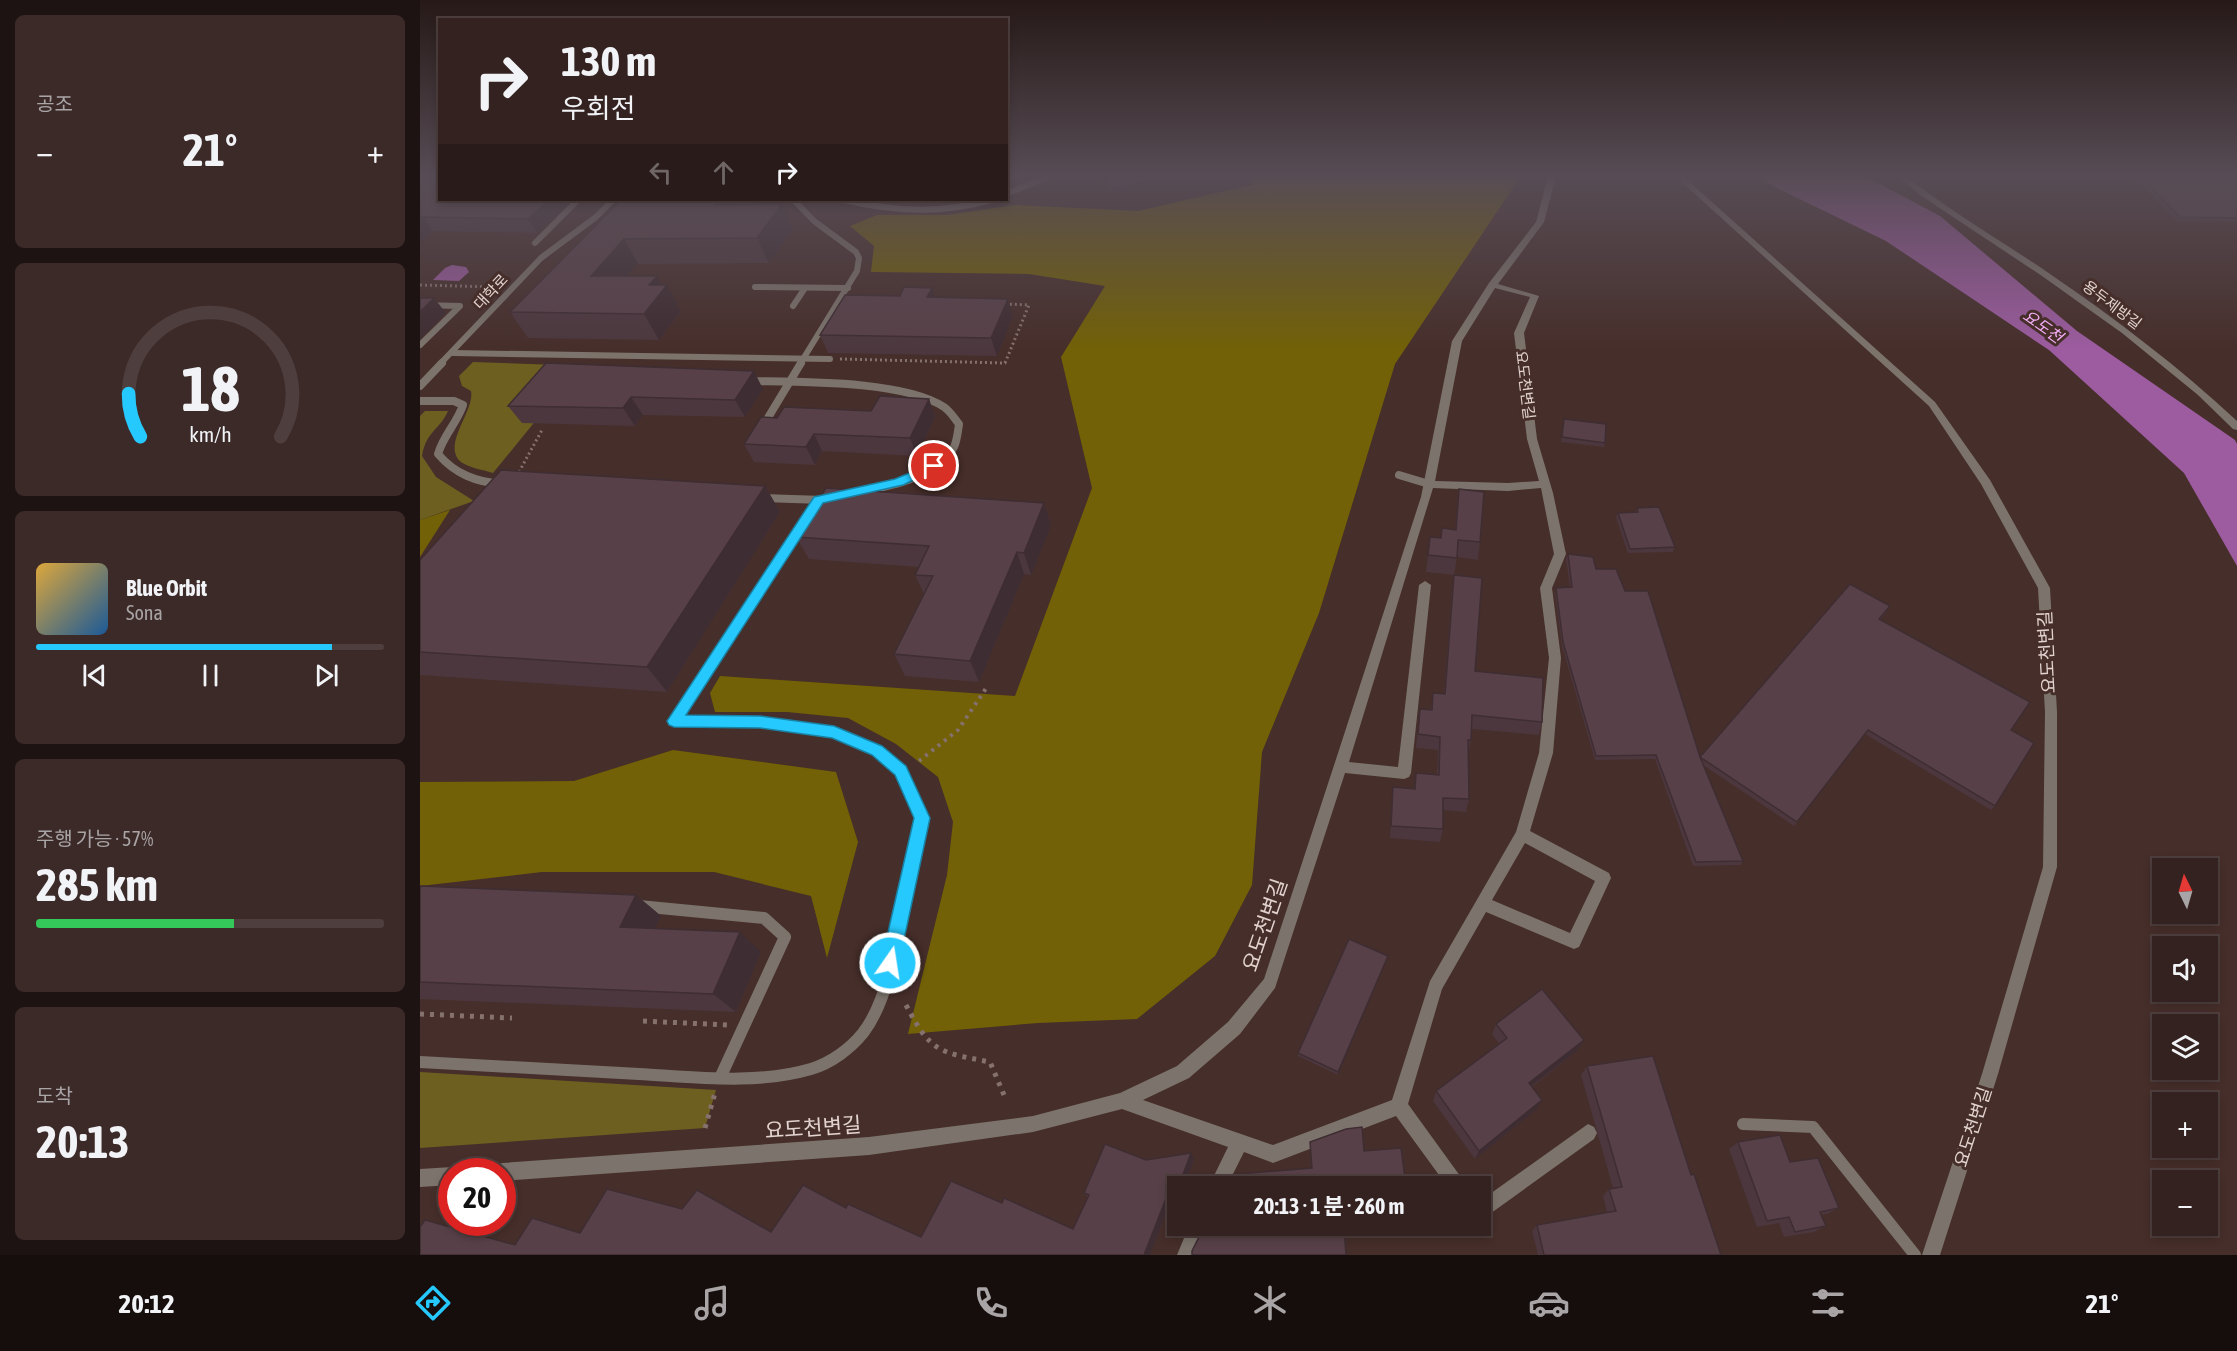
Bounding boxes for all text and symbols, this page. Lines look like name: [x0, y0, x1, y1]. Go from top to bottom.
text: 130 m: [561, 37, 656, 85]
icon: right: [462, 42, 540, 120]
text: 공조: [36, 92, 73, 115]
text: 우회전: [561, 93, 636, 124]
text: 21°: [183, 124, 237, 176]
text: −: [36, 132, 53, 170]
text: +: [367, 132, 384, 170]
icon: left: [644, 156, 677, 189]
icon: ahead: [707, 156, 740, 189]
icon: right: [770, 156, 803, 189]
street label: 대학로: [470, 271, 511, 313]
street label: 용두제방길: [2080, 277, 2145, 332]
water label: 요도천: [2020, 306, 2068, 347]
street label: 요도천변길: [1513, 350, 1538, 420]
text: 18: [181, 353, 239, 424]
text: km/h: [189, 422, 231, 447]
pin: [908, 440, 959, 491]
icon: arrive: [917, 449, 950, 482]
text: Blue Orbit: [126, 575, 207, 601]
text: Sona: [126, 601, 163, 624]
street label: 요도천변길: [2034, 610, 2059, 694]
icon: previous: [78, 659, 111, 692]
icon: pause: [194, 659, 227, 692]
icon: next: [310, 659, 343, 692]
text: 주행 가능 · 57%: [36, 827, 153, 850]
north arrow: [2152, 858, 2218, 924]
map controls: [2152, 858, 2218, 1236]
text: 285 km: [36, 859, 158, 911]
street label: 요도천변길: [1237, 875, 1291, 974]
position arrow: [858, 931, 922, 995]
button: sound: [2152, 936, 2218, 1002]
button: layers: [2152, 1014, 2218, 1080]
text: 도착: [36, 1084, 73, 1107]
street label: 요도천변길: [1950, 1084, 1995, 1169]
button: +: [2152, 1092, 2218, 1158]
street label: 요도천변길: [764, 1112, 862, 1142]
text: 20:13: [36, 1116, 130, 1168]
speed limit sign: 20: [438, 1158, 516, 1236]
button: −: [2152, 1170, 2218, 1236]
text: 20:13 · 1 분 · 260 m: [1254, 1193, 1404, 1219]
icon: directions: [412, 1282, 454, 1324]
icon: music: [691, 1282, 733, 1324]
icon: phone: [970, 1282, 1012, 1324]
icon: climate: [1249, 1282, 1291, 1324]
icon: car: [1528, 1282, 1570, 1324]
icon: filters: [1807, 1282, 1849, 1324]
text: 20:12: [119, 1288, 175, 1319]
text: 21°: [2086, 1288, 2118, 1319]

